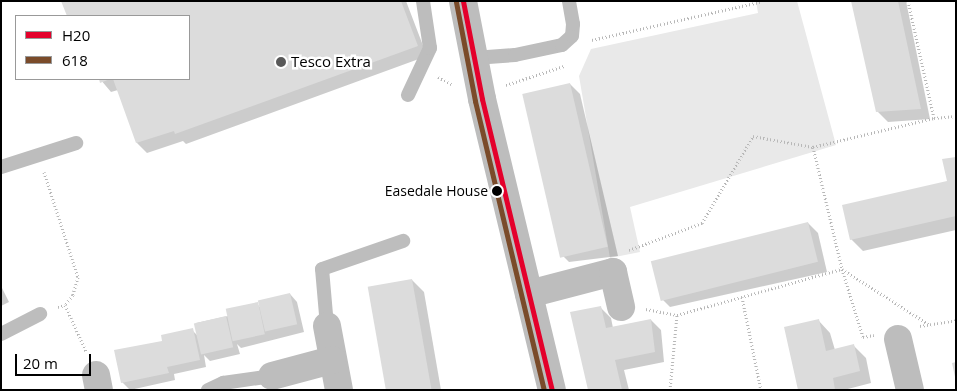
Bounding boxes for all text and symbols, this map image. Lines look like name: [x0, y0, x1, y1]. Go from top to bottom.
legend: [15, 15, 190, 80]
text: H20: [62, 25, 90, 45]
text: 618: [62, 50, 88, 70]
place label: Tesco Extra: [291, 53, 371, 71]
marker: Tesco Extra: [275, 56, 287, 68]
place label: Easedale House: [385, 183, 488, 199]
marker: Easedale House: [492, 186, 502, 196]
scale bar: [18, 344, 94, 376]
text: 20 m: [23, 353, 58, 373]

